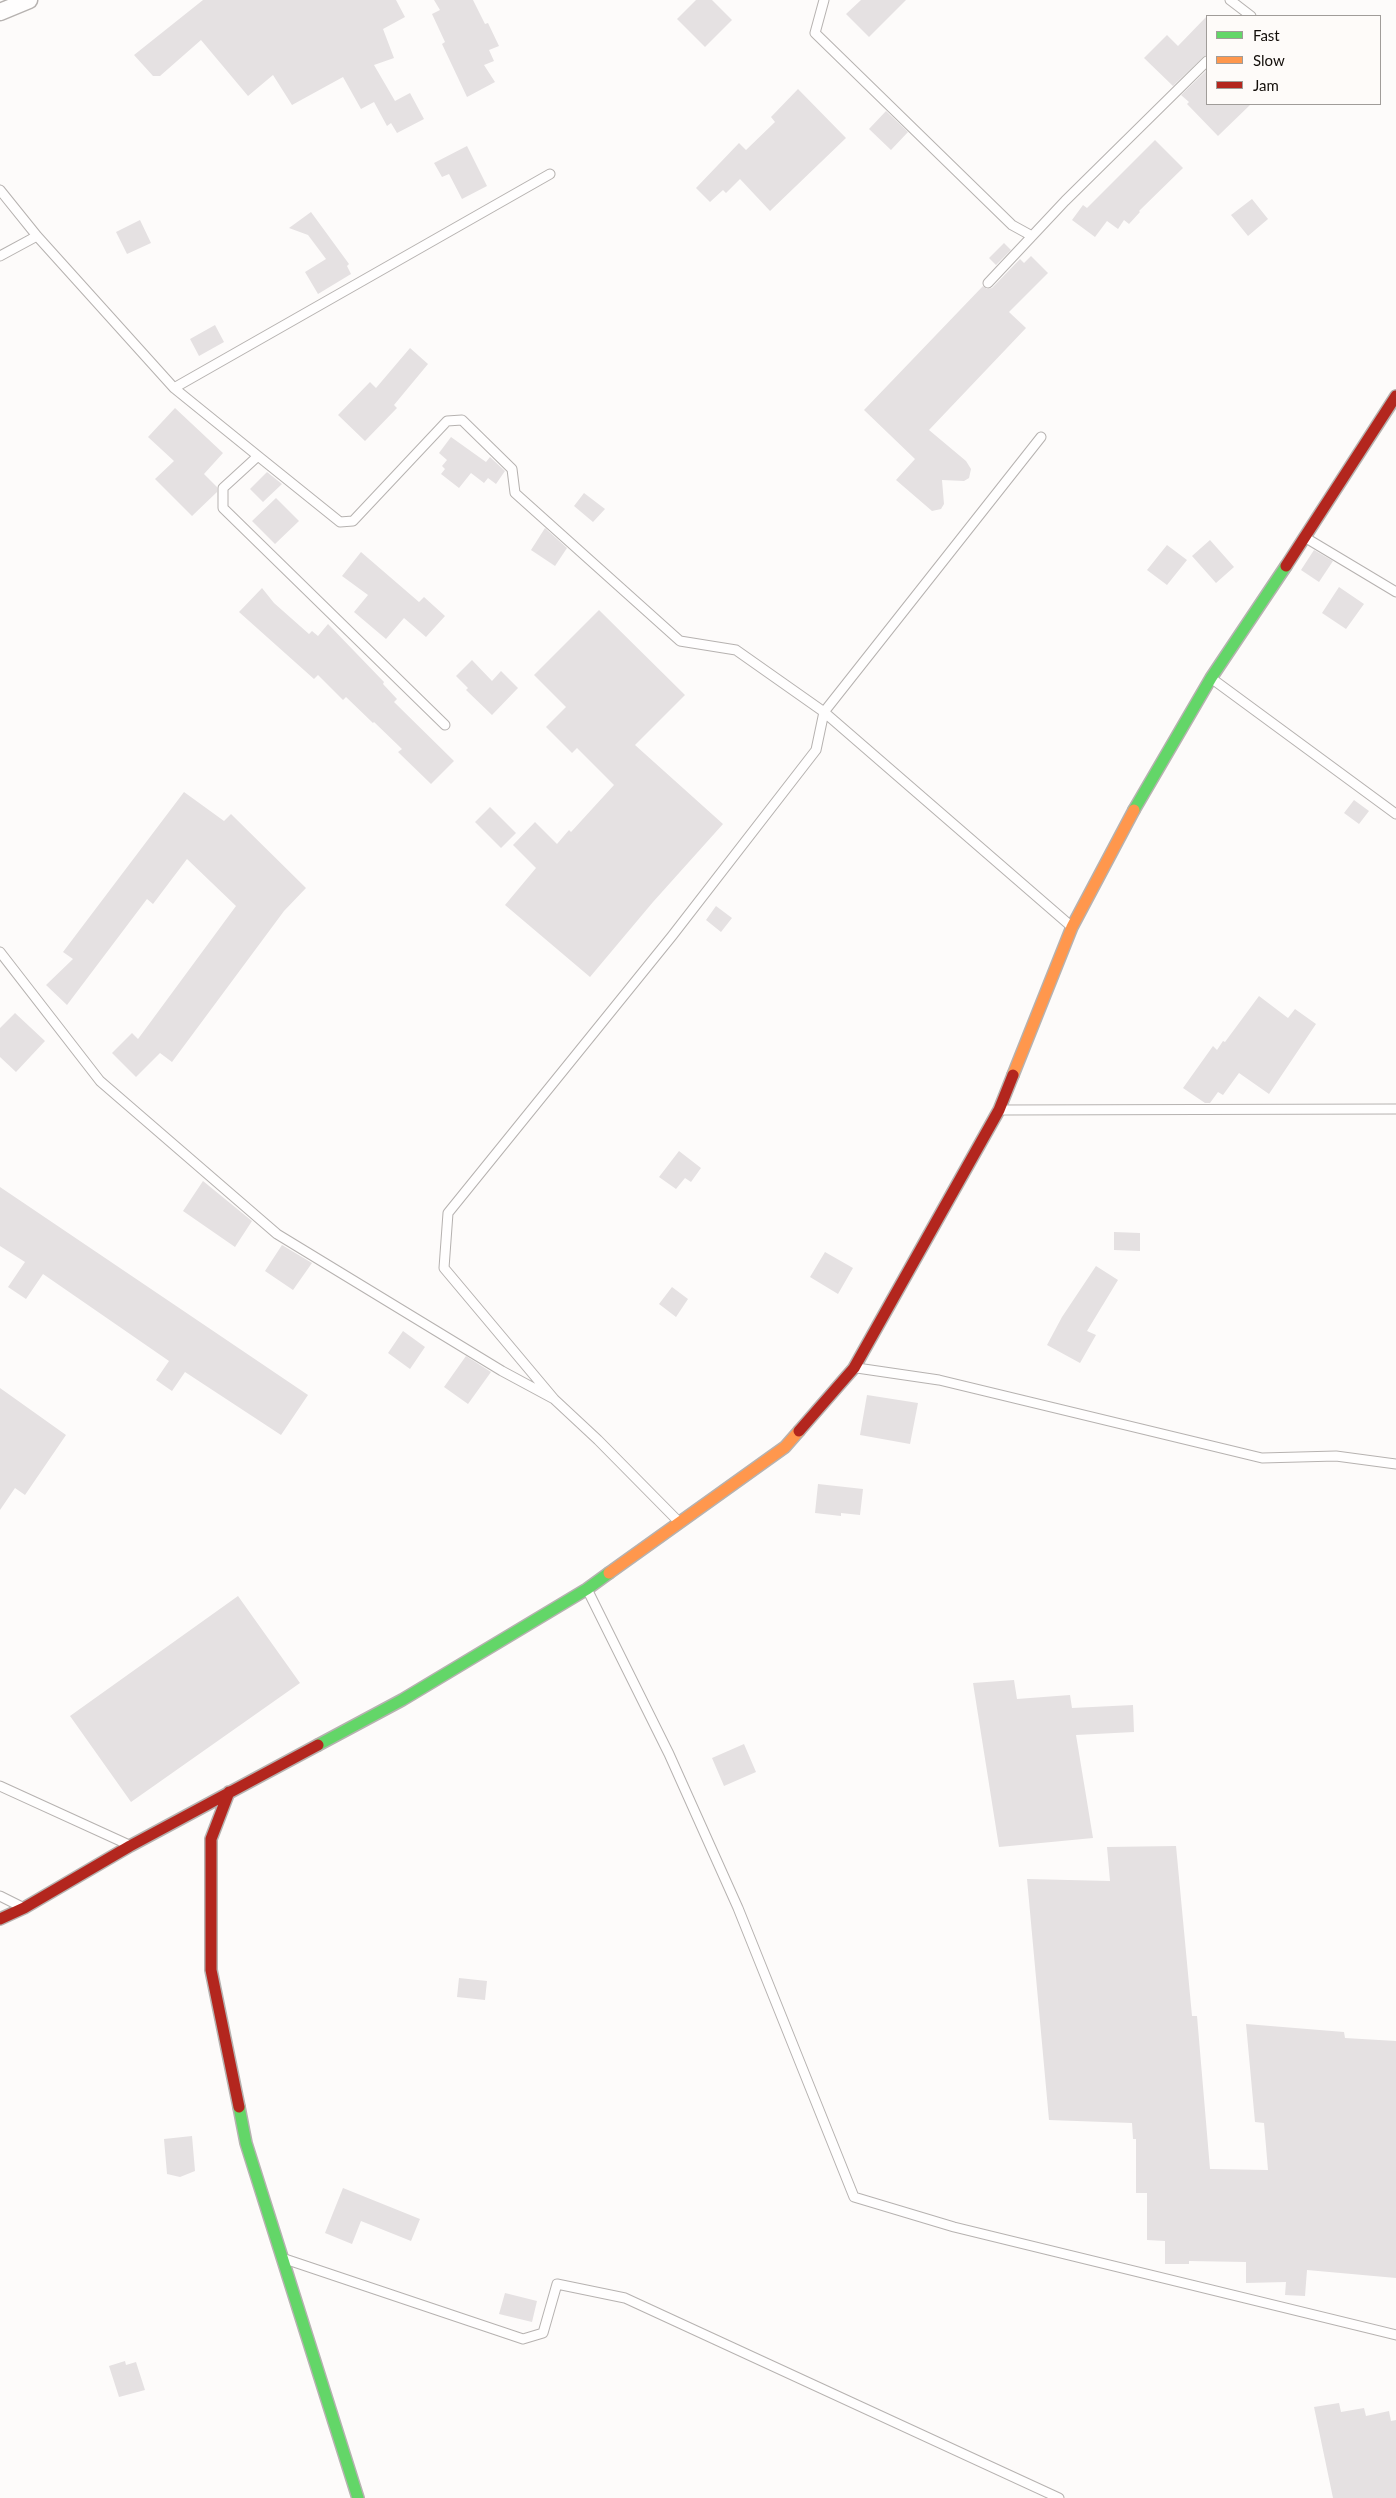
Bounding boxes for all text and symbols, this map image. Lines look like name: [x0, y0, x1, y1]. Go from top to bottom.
legend: [1206, 15, 1381, 105]
text: Fast: [1253, 26, 1280, 44]
text: Slow: [1253, 51, 1285, 69]
text: Jam: [1253, 76, 1279, 94]

